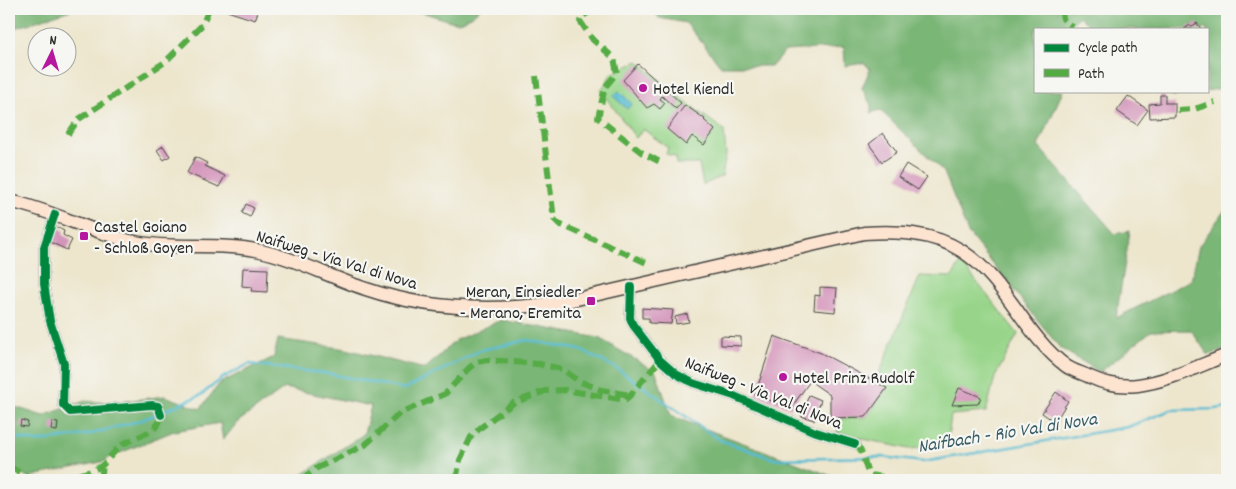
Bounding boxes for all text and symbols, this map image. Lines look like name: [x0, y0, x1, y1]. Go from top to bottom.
north arrow: [28, 28, 78, 78]
legend: [1034, 28, 1208, 92]
text: N: [49, 31, 57, 51]
text: Cycle path: [1078, 38, 1138, 60]
text: Path: [1078, 64, 1104, 86]
place label: Hotel Kiendl: [653, 78, 734, 103]
marker: Hotel Kiendl: [637, 82, 649, 94]
place label: Castel Goiano - Schloß Goyen: [94, 216, 193, 262]
street label: Naifweg - Via Val di Nova: [253, 225, 421, 298]
marker: Castel Goiano - Schloß Goyen: [78, 230, 90, 242]
place label: Meran, Einsiedler - Merano, Eremita: [460, 281, 582, 327]
marker: Meran, Einsiedler - Merano, Eremita: [585, 295, 597, 307]
street label: Naifweg - Via Val di Nova: [681, 351, 846, 437]
place label: Hotel Prinz Rudolf: [793, 367, 915, 392]
marker: Hotel Prinz Rudolf: [777, 371, 789, 383]
water label: Naifbach - Rio Val di Nova: [916, 407, 1100, 462]

